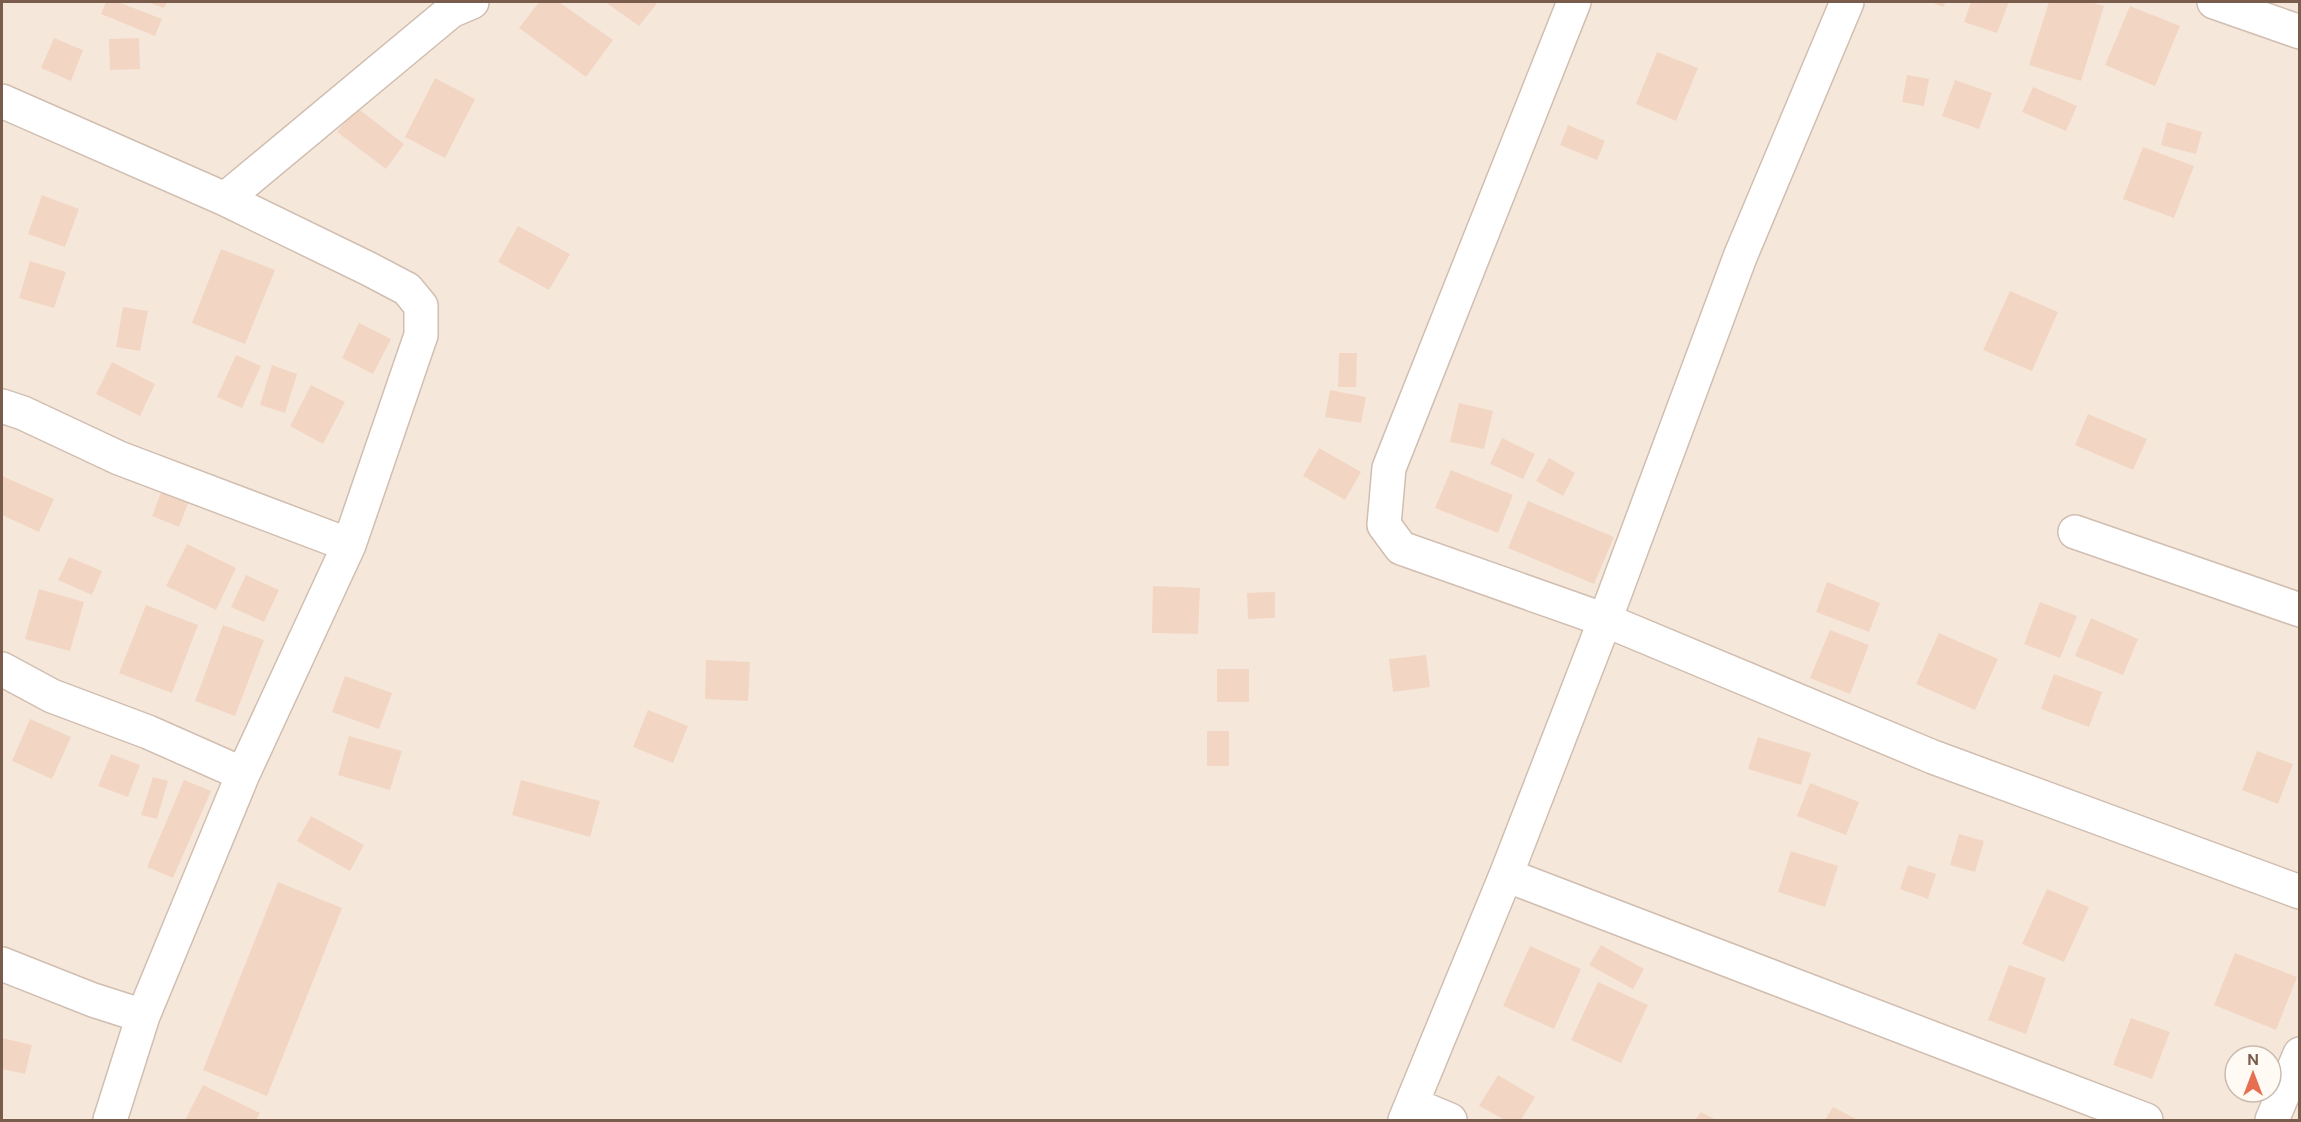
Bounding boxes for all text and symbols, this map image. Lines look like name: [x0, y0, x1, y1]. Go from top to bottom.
north arrow: [2223, 1044, 2283, 1104]
text: N: [2247, 1049, 2259, 1070]

